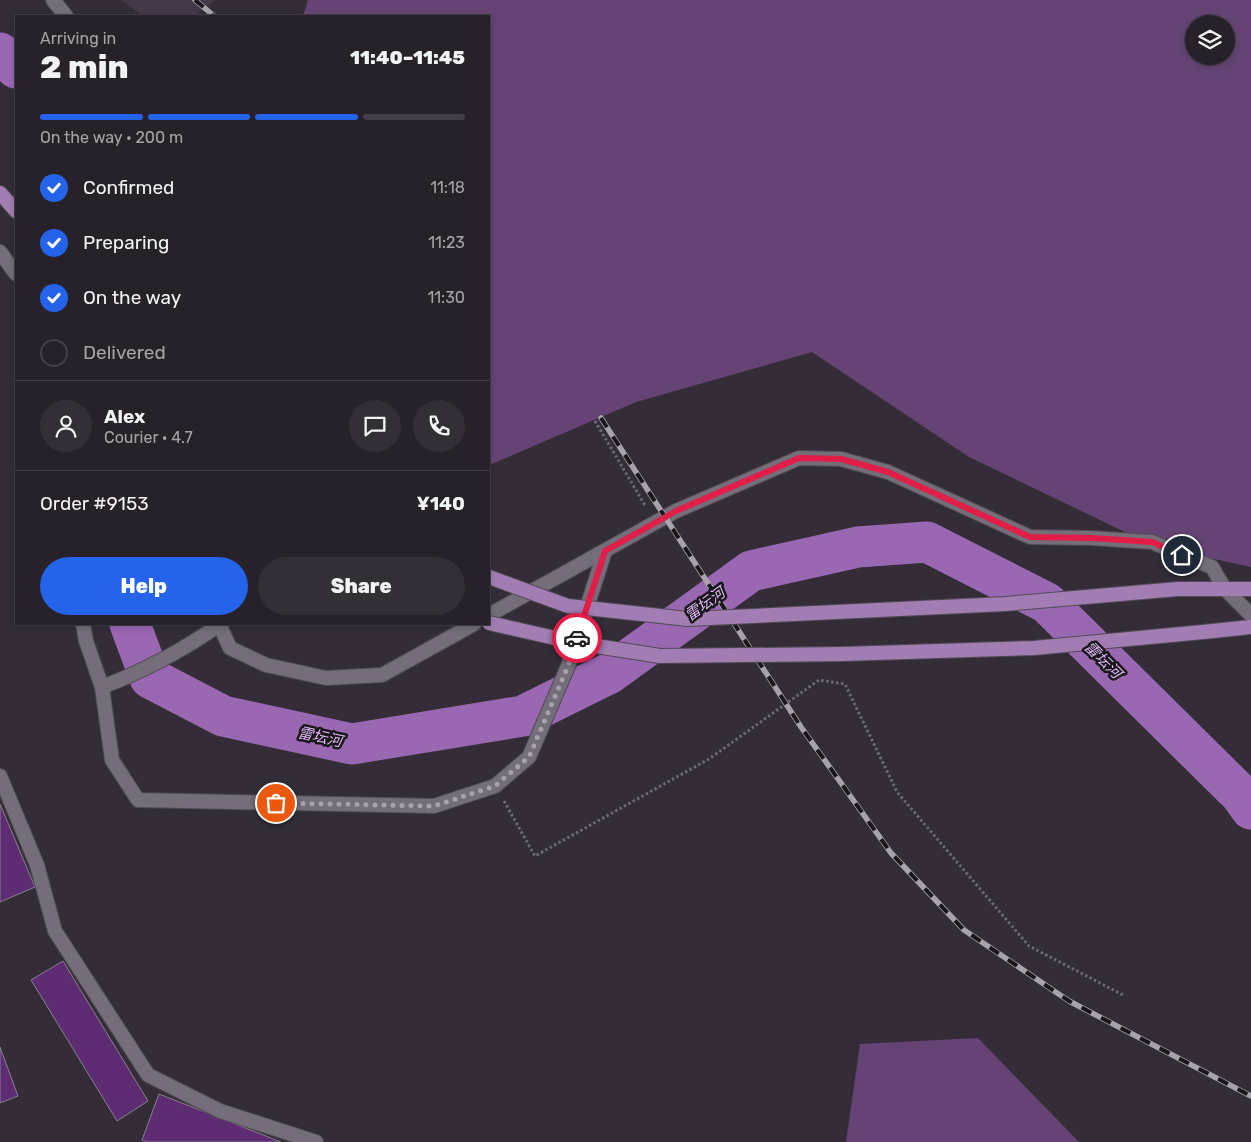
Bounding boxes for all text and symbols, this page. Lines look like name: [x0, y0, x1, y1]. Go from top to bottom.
map controls: [1185, 15, 1235, 65]
button: layers: [1185, 15, 1235, 65]
text: Arriving in: [40, 29, 116, 48]
text: 11:40–11:45: [350, 46, 465, 69]
text: 2 min: [40, 48, 129, 86]
text: On the way · 200 m: [40, 128, 183, 147]
icon: check: [40, 174, 68, 202]
text: Confirmed: [83, 176, 174, 199]
text: 11:18: [430, 178, 465, 197]
icon: check: [40, 229, 68, 257]
text: Preparing: [83, 231, 169, 254]
text: 11:23: [428, 233, 465, 252]
icon: check: [40, 284, 68, 312]
text: On the way: [83, 286, 181, 309]
text: 11:30: [427, 288, 465, 307]
text: Delivered: [83, 341, 166, 364]
button: person: [40, 400, 92, 452]
button: chat: [349, 400, 401, 452]
button: phone: [413, 400, 465, 452]
text: Alex: [104, 405, 145, 428]
text: Courier · 4.7: [104, 428, 193, 447]
text: Order #9153: [40, 492, 149, 515]
text: ¥140: [417, 492, 465, 515]
pin: [1161, 534, 1203, 576]
icon: home: [1168, 541, 1196, 569]
button: Help: [40, 557, 248, 615]
button: Share: [258, 557, 465, 615]
water label: 雷坛河: [682, 582, 731, 625]
courier: [552, 613, 602, 663]
icon: car: [563, 624, 591, 652]
water label: 雷坛河: [1081, 638, 1127, 684]
water label: 雷坛河: [296, 724, 347, 751]
pin: [255, 782, 297, 824]
icon: bag: [262, 789, 290, 817]

